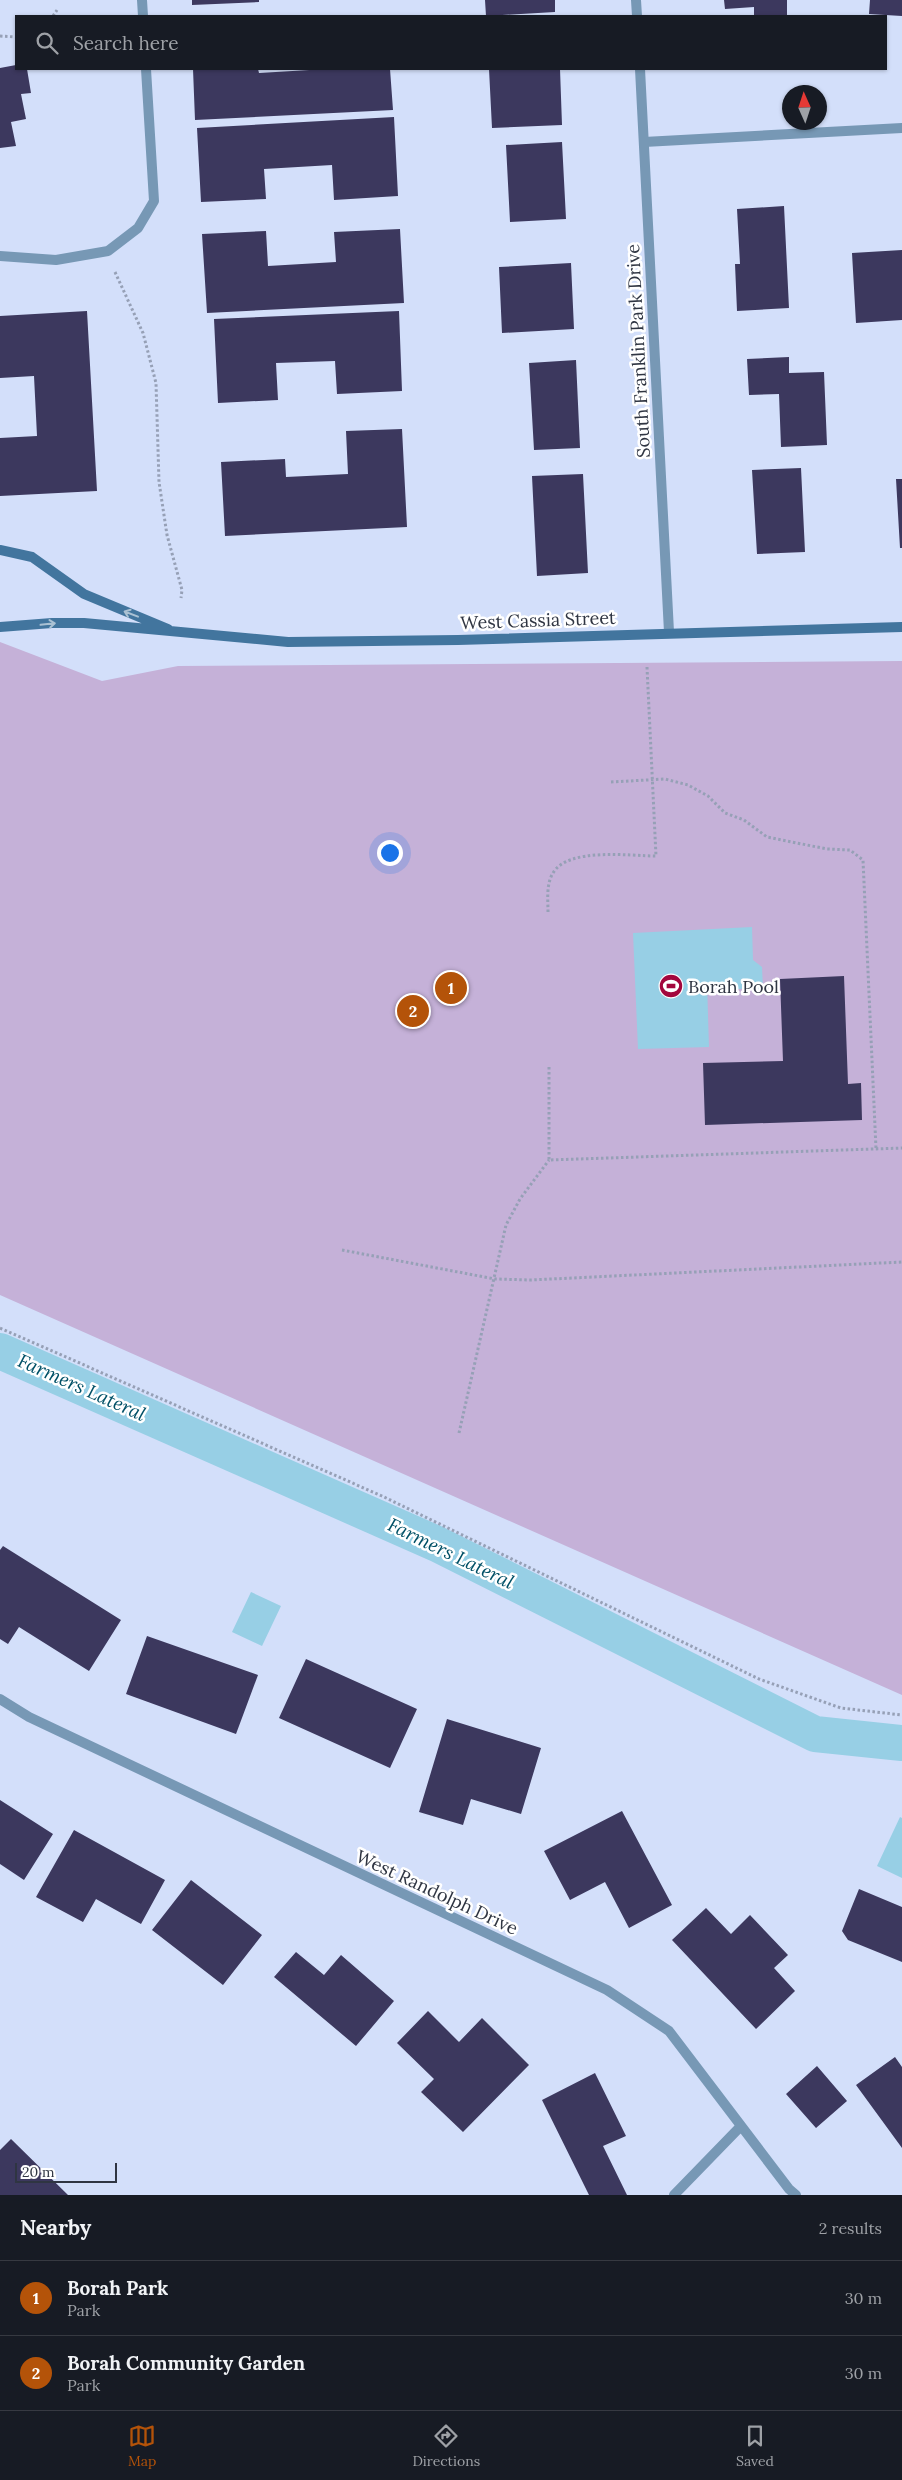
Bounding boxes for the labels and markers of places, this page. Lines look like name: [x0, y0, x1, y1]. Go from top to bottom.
pin: 1: [435, 969, 467, 1007]
sports icon: Borah Pool: [658, 973, 684, 999]
place label: Borah Pool: [688, 975, 779, 998]
pin: 2: [397, 992, 429, 1030]

